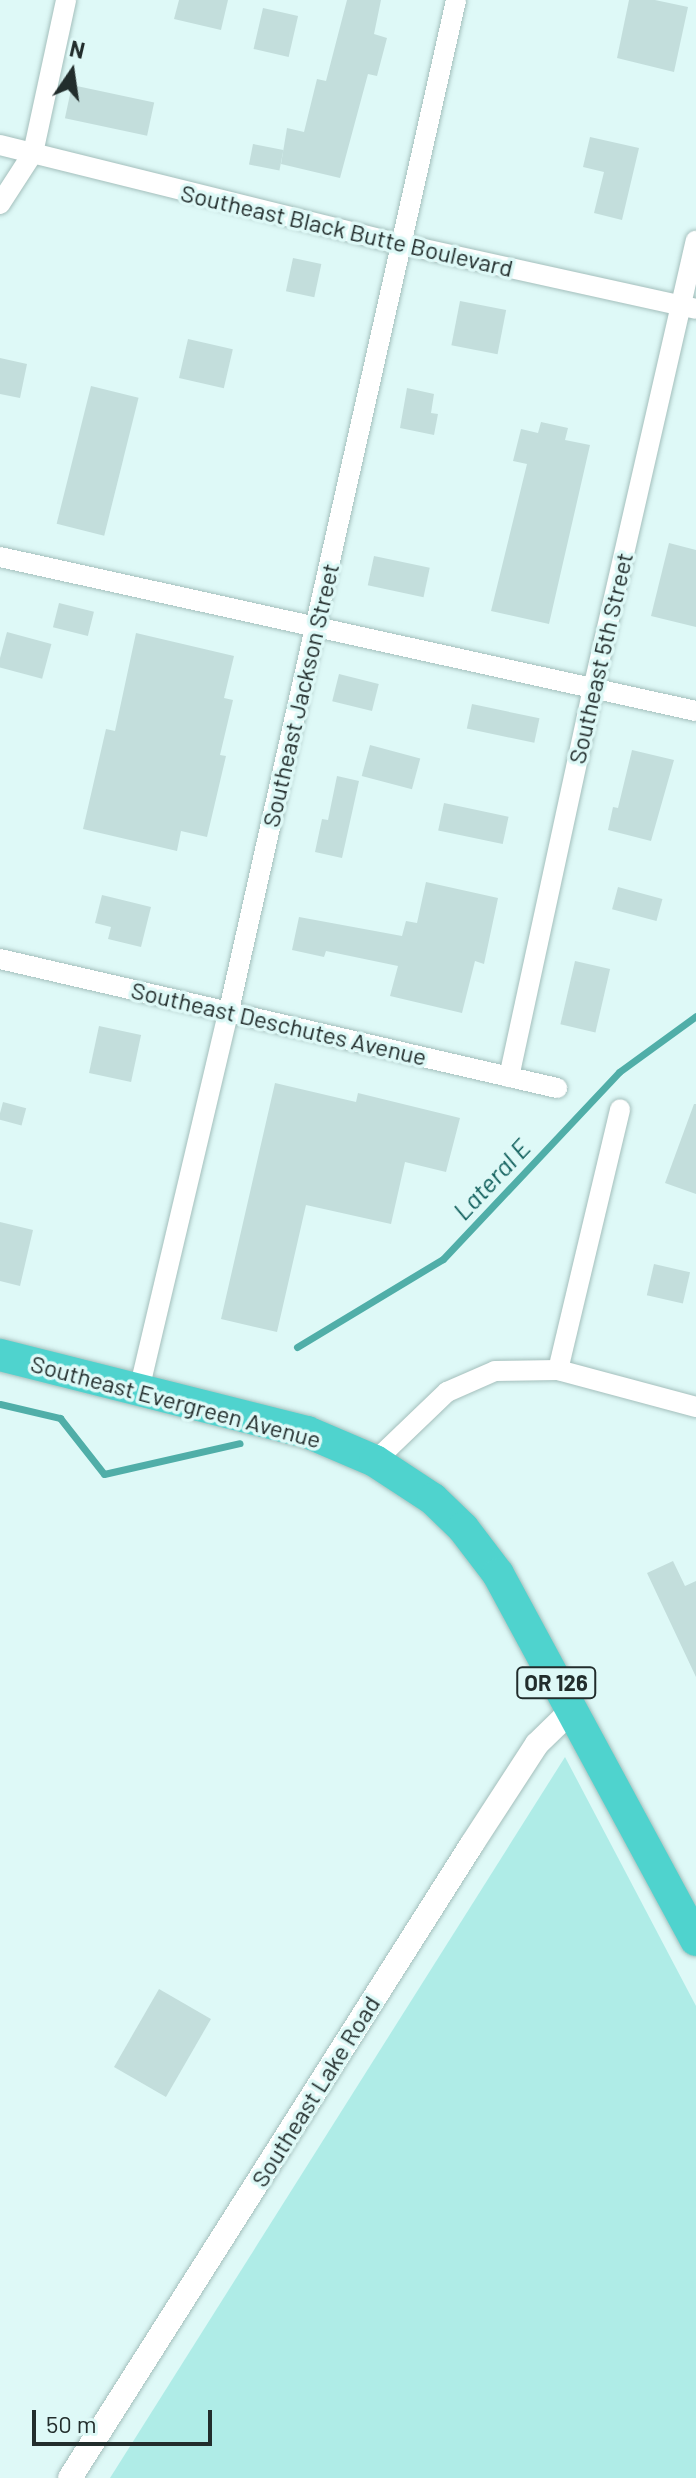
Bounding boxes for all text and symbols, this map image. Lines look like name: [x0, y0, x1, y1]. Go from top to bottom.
north arrow: [32, 32, 112, 112]
text: N: [67, 34, 87, 63]
street label: Southeast Black Butte Boulevard: [178, 178, 516, 282]
street label: Southeast 5th Street: [562, 550, 638, 766]
street label: Southeast Jackson Street: [256, 560, 344, 830]
street label: Southeast Deschutes Avenue: [129, 975, 429, 1071]
water label: Lateral E: [446, 1132, 536, 1226]
street label: Southeast Evergreen Avenue: [28, 1348, 324, 1454]
road number: OR 126: [516, 1665, 596, 1701]
street label: Southeast Lake Road: [245, 1990, 385, 2192]
scale bar: [36, 2394, 216, 2444]
text: 50 m: [46, 2409, 97, 2438]

